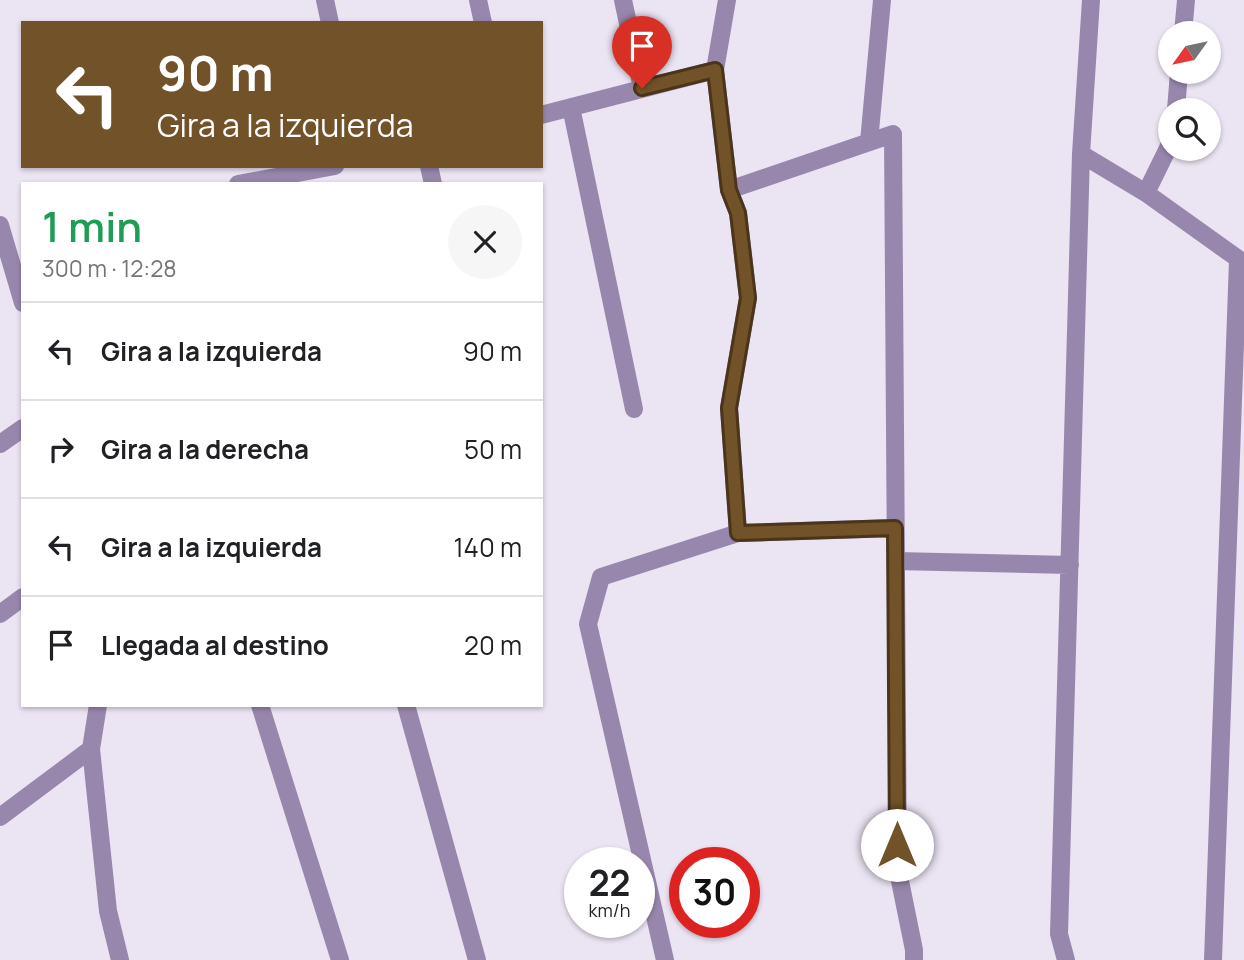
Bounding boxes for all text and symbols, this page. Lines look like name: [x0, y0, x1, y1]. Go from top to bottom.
pin: [612, 16, 672, 88]
north arrow: [1158, 21, 1222, 84]
map controls: [1158, 21, 1221, 161]
icon: arrive: [623, 27, 661, 65]
text: 90 m: [157, 39, 274, 106]
icon: left: [42, 49, 133, 140]
button: search: [1158, 98, 1221, 161]
text: Gira a la izquierda: [157, 103, 413, 147]
text: 1 min: [42, 197, 142, 255]
button: close: [448, 205, 522, 279]
text: 300 m · 12:28: [42, 252, 177, 284]
icon: left: [42, 332, 80, 370]
text: Gira a la izquierda: [101, 333, 322, 369]
text: 90 m: [463, 333, 522, 369]
icon: right: [42, 430, 80, 468]
text: Gira a la derecha: [101, 431, 309, 467]
text: 50 m: [464, 431, 522, 467]
icon: left: [42, 528, 80, 566]
text: Gira a la izquierda: [101, 529, 322, 565]
text: 140 m: [453, 529, 522, 565]
icon: arrive: [42, 626, 80, 664]
text: Llegada al destino: [101, 627, 329, 663]
text: 20 m: [464, 627, 522, 663]
position arrow: [860, 808, 934, 882]
speed limit sign: 30: [669, 847, 760, 938]
text: 22: [589, 859, 630, 907]
text: km/h: [589, 898, 630, 922]

